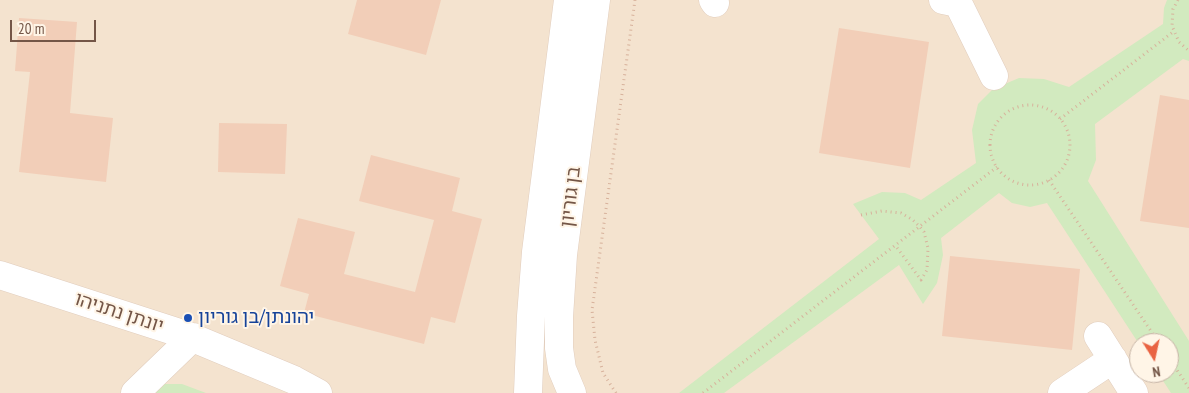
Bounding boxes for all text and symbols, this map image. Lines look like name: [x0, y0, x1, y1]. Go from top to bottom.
scale bar: [12, 10, 99, 42]
text: 20 m: [18, 19, 44, 38]
street label: בן גוריון: [556, 165, 586, 229]
street label: יונתן נתניהו: [72, 288, 166, 338]
place label: יהונתן/בן גוריון: [198, 307, 314, 329]
marker: יהונתן/בן גוריון: [182, 312, 194, 324]
north arrow: [1129, 333, 1179, 383]
text: N: [1151, 362, 1162, 381]

